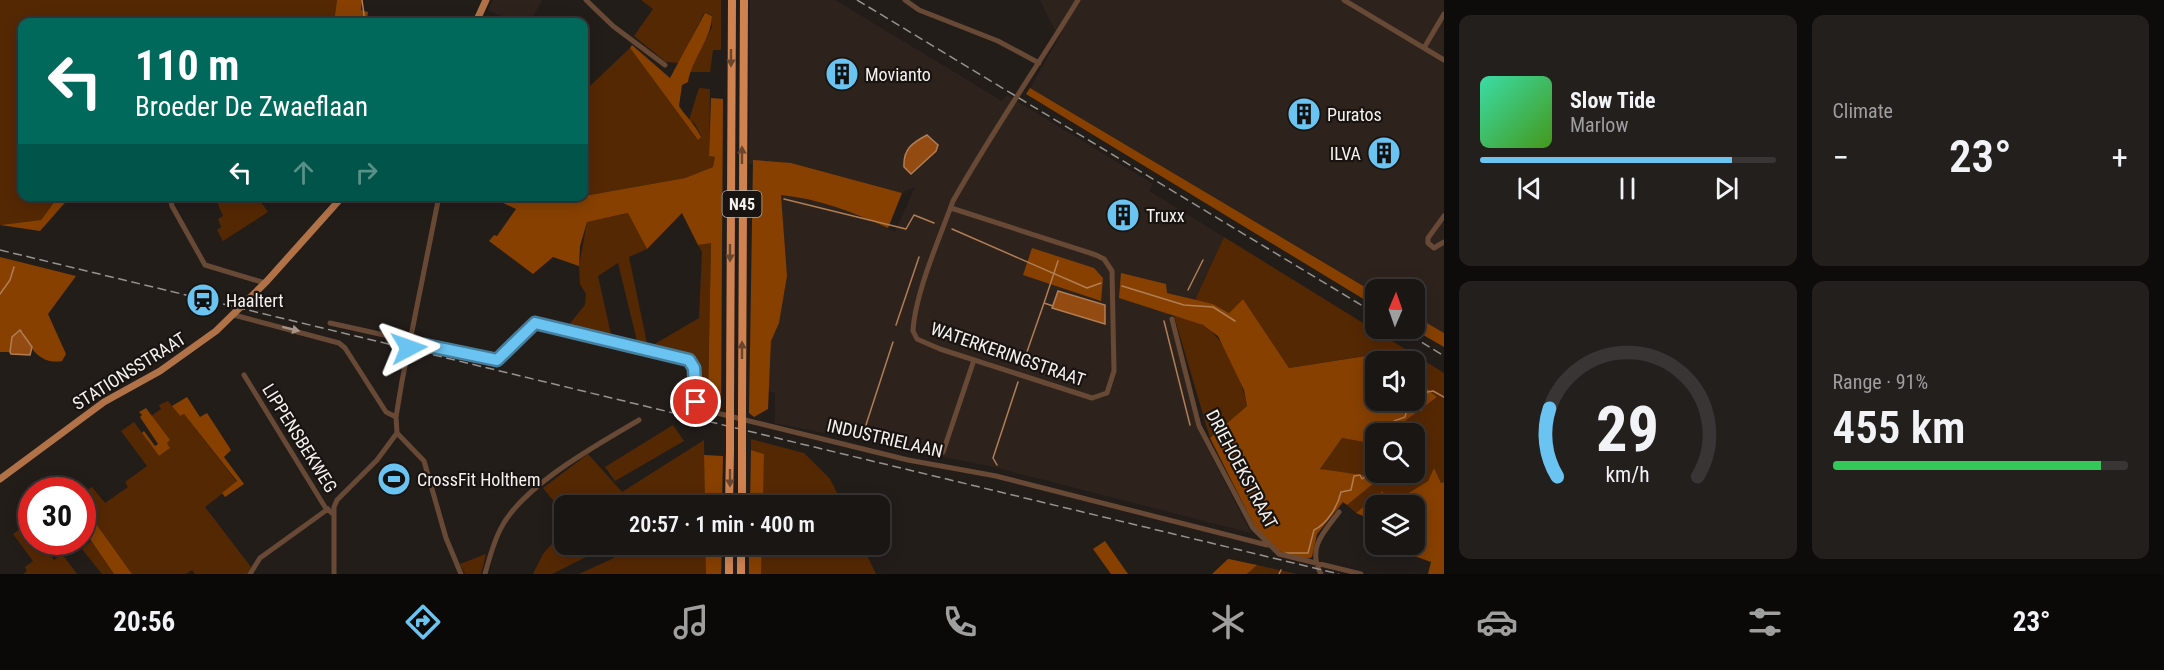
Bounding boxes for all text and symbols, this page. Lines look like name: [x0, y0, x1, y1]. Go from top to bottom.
text: 110 m: [135, 41, 240, 90]
icon: left: [36, 42, 114, 120]
one-way arrow: [726, 49, 736, 68]
building icon: Movianto: [824, 56, 860, 92]
place label: Movianto: [865, 64, 931, 85]
text: Slow Tide: [1570, 88, 1656, 113]
text: Broeder De Zwaeflaan: [135, 91, 368, 123]
building icon: Puratos: [1286, 96, 1322, 132]
text: Climate: [1833, 99, 1893, 123]
place label: Puratos: [1327, 104, 1382, 125]
text: Marlow: [1570, 113, 1628, 137]
text: 23°: [1949, 130, 2012, 183]
building icon: ILVA: [1366, 135, 1402, 171]
text: −: [1833, 138, 1849, 177]
text: +: [2112, 138, 2128, 177]
place label: ILVA: [1330, 143, 1362, 164]
one-way arrow: [737, 145, 747, 164]
icon: left: [224, 156, 257, 189]
icon: ahead: [287, 156, 320, 189]
icon: right: [350, 156, 383, 189]
icon: previous: [1513, 172, 1546, 205]
icon: pause: [1611, 172, 1644, 205]
icon: next: [1710, 172, 1743, 205]
road number: N45: [722, 191, 762, 217]
building icon: Truxx: [1105, 197, 1141, 233]
place label: Truxx: [1146, 205, 1185, 226]
one-way arrow: [725, 244, 735, 263]
north arrow: [1365, 279, 1425, 339]
map controls: [1365, 279, 1425, 555]
station icon: Haaltert: [185, 282, 221, 318]
place label: Haaltert: [226, 290, 284, 311]
position arrow: [377, 316, 441, 380]
street label: WATERKERINGSTRAAT: [928, 318, 1088, 390]
one-way arrow: [282, 324, 300, 334]
street label: STATIONSSTRAAT: [68, 328, 190, 414]
one-way arrow: [737, 340, 747, 359]
button: sound: [1365, 351, 1425, 411]
text: Range · 91%: [1833, 370, 1928, 394]
pin: [670, 376, 721, 427]
street label: LIPPENSBEKWEG: [258, 380, 342, 496]
icon: arrive: [679, 385, 712, 418]
text: 29: [1596, 393, 1659, 466]
text: 455 km: [1833, 401, 1966, 454]
street label: DRIEHOEKSTRAAT: [1202, 406, 1282, 532]
street label: INDUSTRIELAAN: [825, 414, 945, 462]
button: search: [1365, 423, 1425, 483]
sports icon: CrossFit Holthem: [376, 461, 412, 497]
text: km/h: [1606, 462, 1650, 487]
place label: CrossFit Holthem: [417, 469, 541, 490]
one-way arrow: [725, 469, 735, 488]
speed limit sign: 30: [18, 477, 96, 555]
button: layers: [1365, 495, 1425, 555]
text: 20:57 · 1 min · 400 m: [629, 512, 815, 537]
icon: directions: [402, 601, 444, 643]
icon: music: [670, 601, 712, 643]
icon: phone: [939, 601, 981, 643]
icon: climate: [1207, 601, 1249, 643]
icon: car: [1476, 601, 1518, 643]
icon: filters: [1744, 601, 1786, 643]
text: 20:56: [113, 606, 175, 638]
text: 23°: [2013, 606, 2051, 638]

